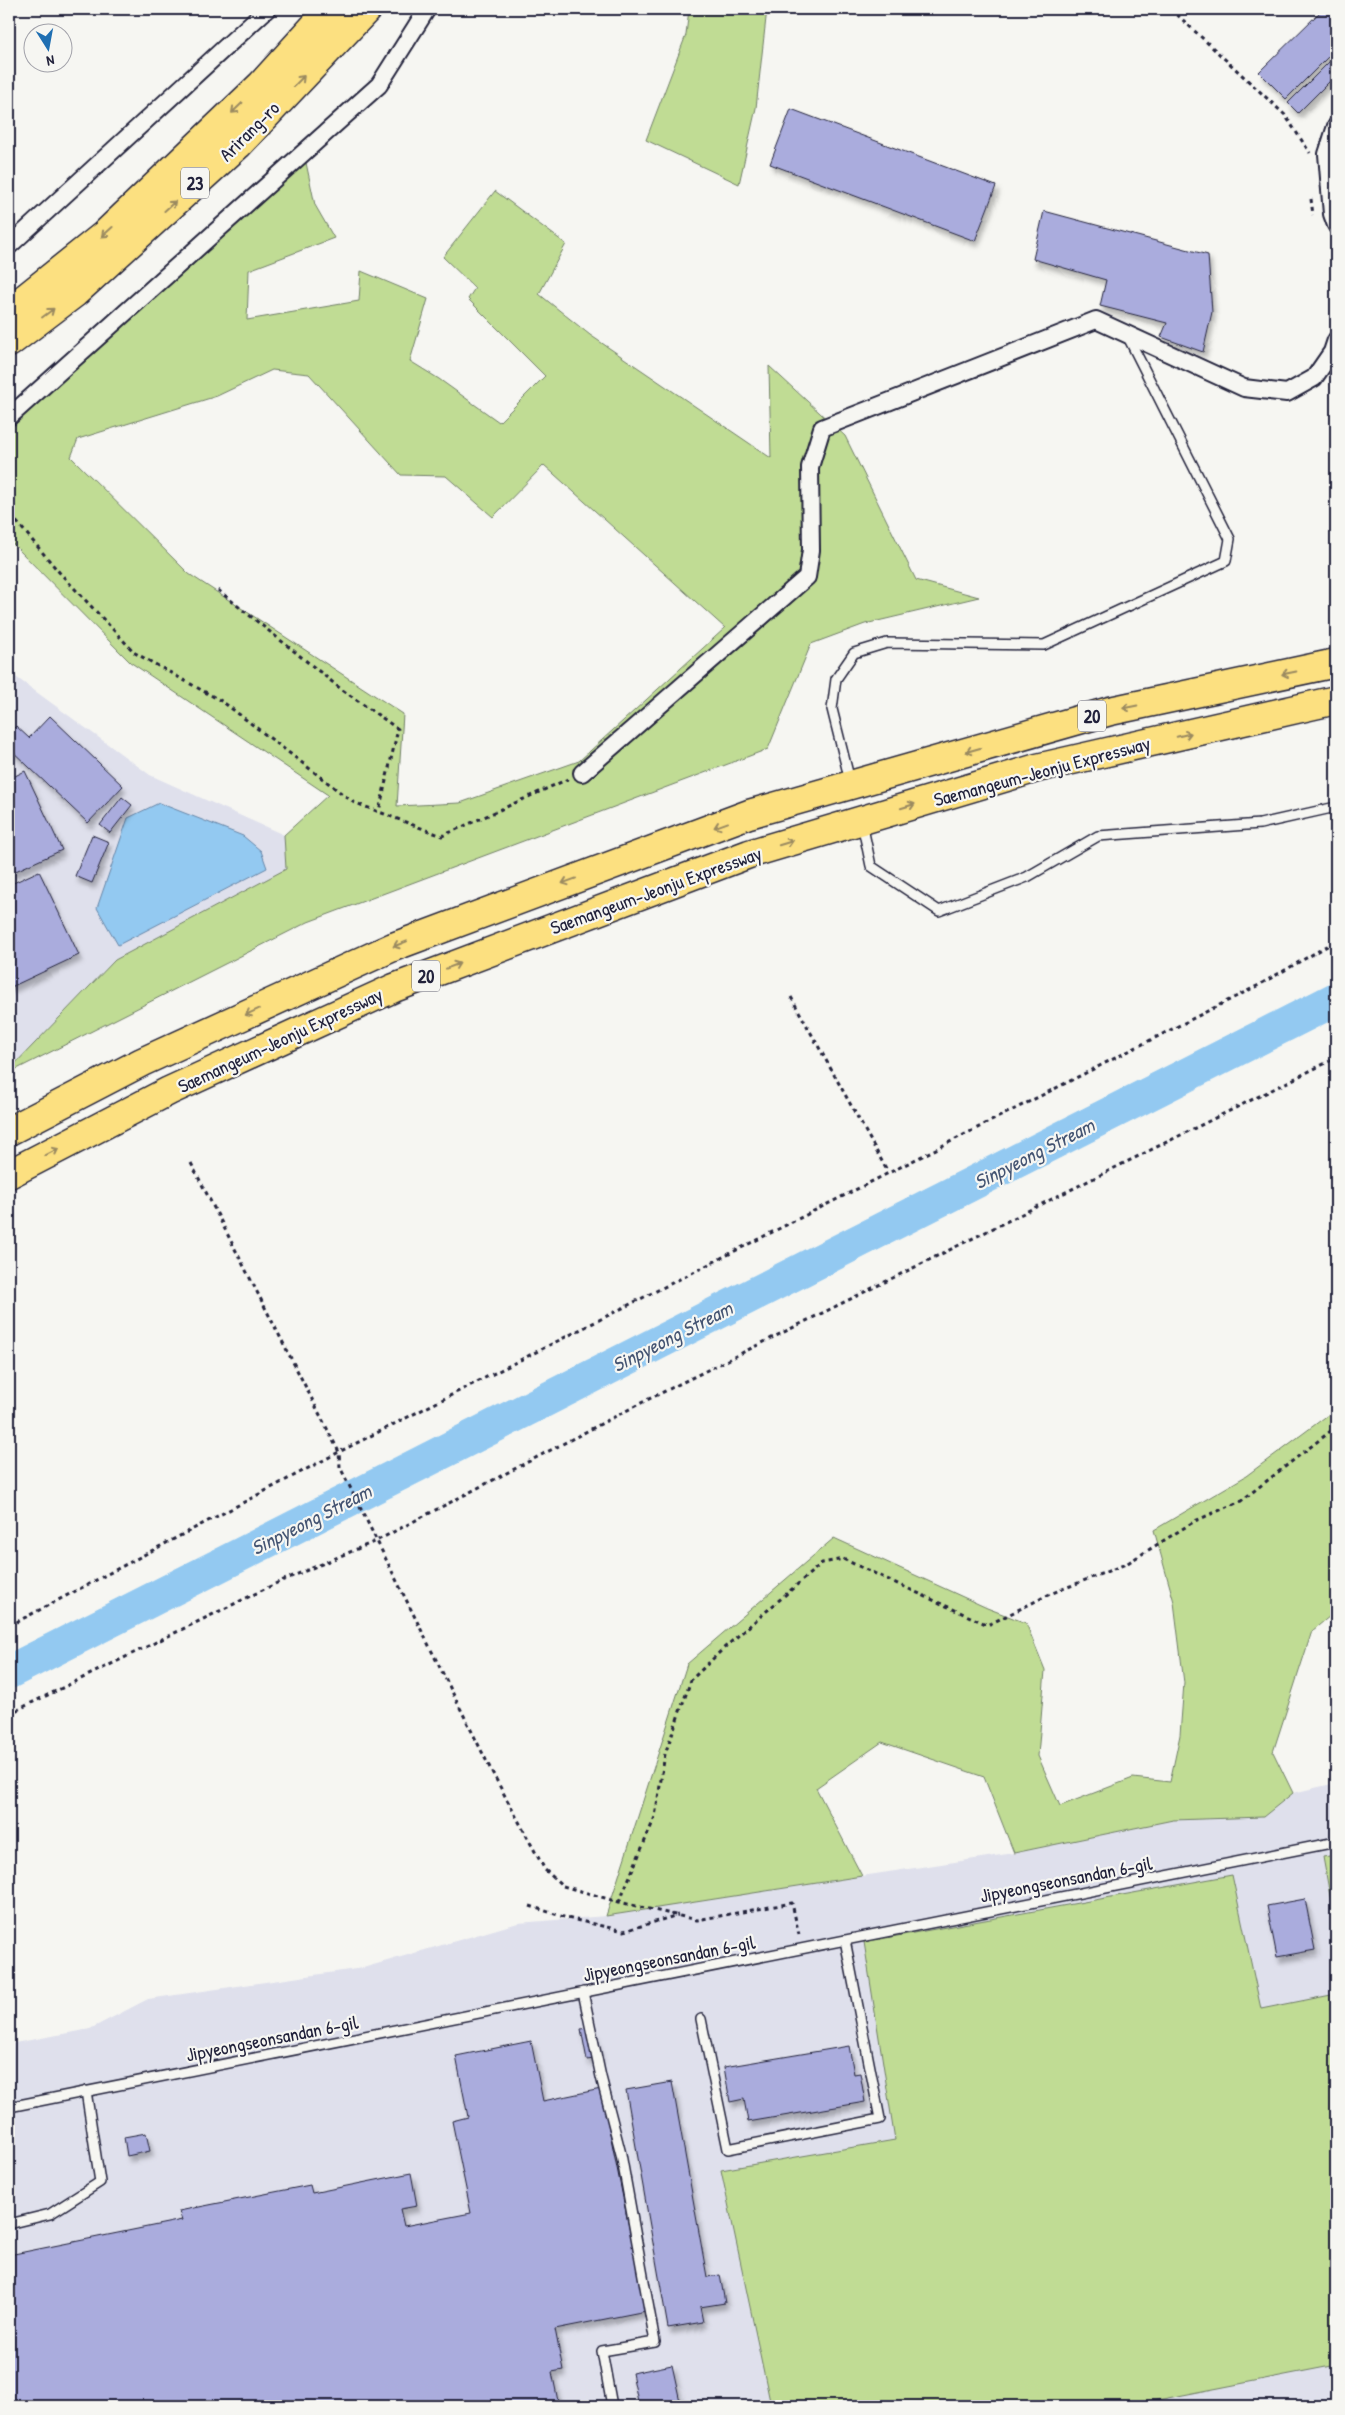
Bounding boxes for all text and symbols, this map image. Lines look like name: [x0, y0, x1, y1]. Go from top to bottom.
north arrow: [22, 22, 72, 72]
text: N: [45, 51, 56, 71]
one-way arrow: [293, 74, 305, 87]
street label: Arirang-ro: [213, 95, 285, 167]
one-way arrow: [231, 102, 244, 114]
road number: 23: [181, 168, 209, 198]
one-way arrow: [163, 200, 176, 212]
one-way arrow: [100, 226, 113, 238]
one-way arrow: [41, 308, 55, 318]
one-way arrow: [1281, 669, 1297, 678]
road number: 20: [1078, 700, 1106, 731]
one-way arrow: [1122, 702, 1138, 712]
street label: Saemangeum-Jeonju Expressway: [931, 730, 1153, 812]
one-way arrow: [1175, 730, 1191, 739]
one-way arrow: [965, 746, 981, 755]
one-way arrow: [900, 801, 916, 811]
one-way arrow: [714, 821, 729, 830]
one-way arrow: [778, 837, 794, 847]
street label: Saemangeum-Jeonju Expressway: [547, 840, 765, 940]
one-way arrow: [561, 877, 577, 886]
one-way arrow: [393, 940, 408, 949]
road number: 20: [412, 960, 440, 991]
one-way arrow: [445, 961, 460, 970]
street label: Saemangeum-Jeonju Expressway: [173, 981, 387, 1099]
one-way arrow: [245, 1007, 260, 1017]
water label: Sinpyeong Stream: [969, 1111, 1100, 1196]
one-way arrow: [44, 1147, 59, 1156]
water label: Sinpyeong Stream: [607, 1294, 738, 1379]
water label: Sinpyeong Stream: [246, 1477, 377, 1562]
street label: Jipyeongseonsandan 6-gil: [978, 1849, 1155, 1908]
street label: Jipyeongseonsandan 6-gil: [581, 1928, 758, 1987]
street label: Jipyeongseonsandan 6-gil: [184, 2008, 361, 2067]

